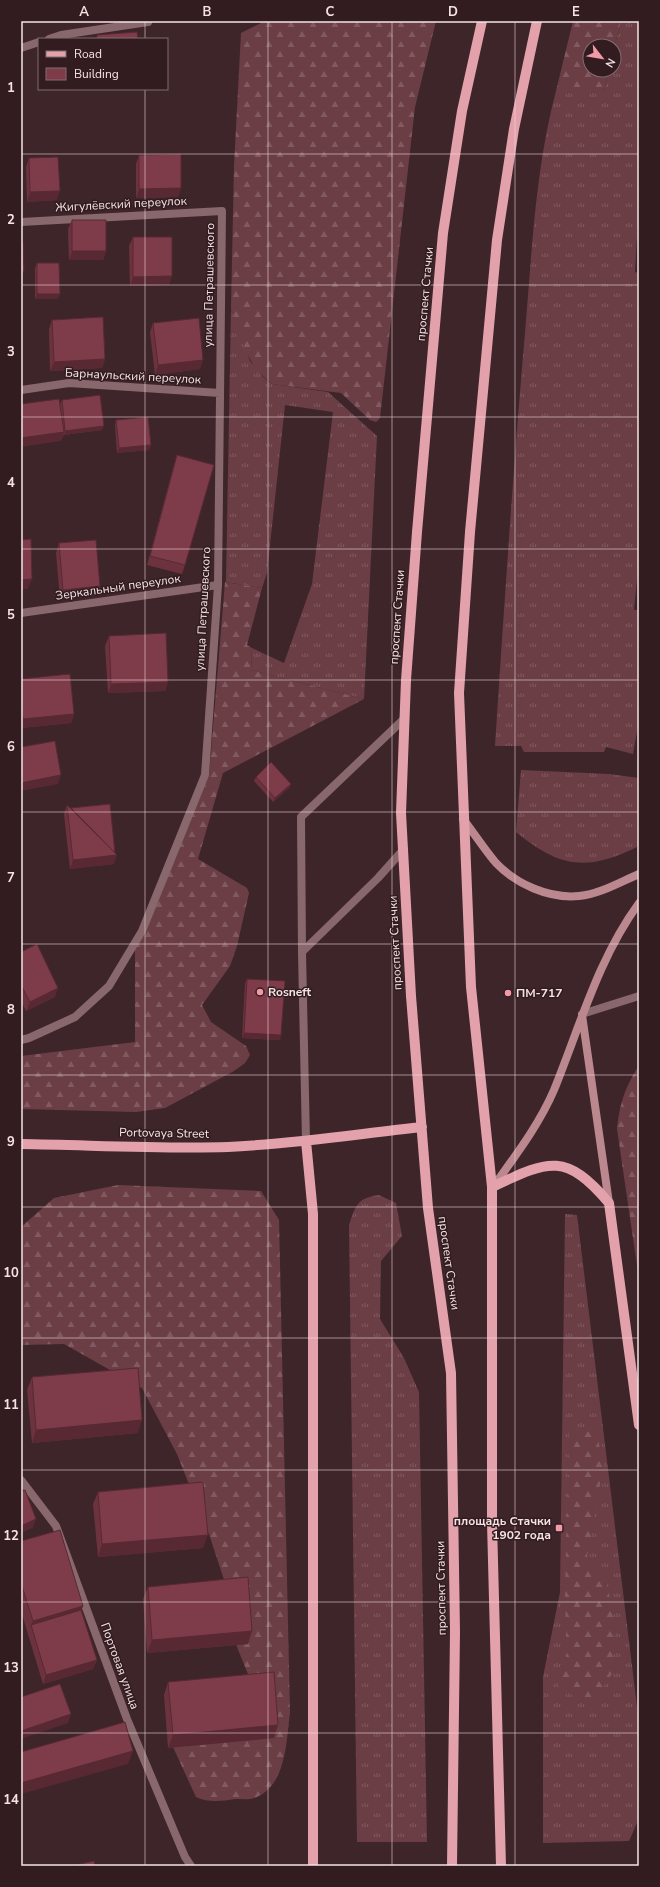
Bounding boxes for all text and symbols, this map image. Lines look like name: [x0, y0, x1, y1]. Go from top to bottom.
text: A: [79, 3, 89, 21]
text: B: [203, 3, 212, 21]
text: C: [326, 3, 335, 21]
text: D: [448, 3, 458, 21]
text: E: [572, 3, 580, 21]
legend: [38, 38, 168, 90]
north arrow: [582, 38, 622, 78]
text: Road: [74, 46, 102, 62]
text: N: [602, 56, 619, 70]
text: Building: [74, 66, 119, 82]
text: 1: [7, 79, 15, 97]
street label: Жигулёвский переулок: [55, 193, 188, 215]
text: 2: [7, 211, 15, 229]
street label: улица Петрашевского: [200, 222, 218, 347]
street label: проспект Стачки: [413, 246, 437, 342]
text: 3: [7, 343, 15, 361]
street label: Барнаульский переулок: [65, 364, 202, 388]
text: 4: [7, 474, 15, 492]
street label: улица Петрашевского: [192, 546, 214, 672]
street label: проспект Стачки: [386, 569, 408, 665]
street label: Зеркальный переулок: [54, 570, 182, 604]
text: 5: [7, 606, 15, 624]
text: 6: [7, 738, 15, 756]
text: 7: [7, 869, 15, 887]
street label: проспект Стачки: [385, 895, 405, 991]
place label: Rosneft: [268, 984, 311, 1000]
place label: ПМ-717: [516, 985, 562, 1001]
marker: Rosneft: [255, 987, 265, 997]
marker: ПМ-717: [503, 988, 513, 998]
text: 8: [7, 1001, 15, 1019]
street label: Portovaya Street: [119, 1124, 210, 1142]
text: 9: [7, 1133, 15, 1151]
street label: проспект Стачки: [434, 1215, 464, 1311]
text: 10: [3, 1264, 19, 1282]
text: 11: [3, 1396, 19, 1414]
place label: площадь Стачки 1902 года: [454, 1513, 551, 1543]
marker: площадь Стачки 1902 года: [554, 1523, 564, 1533]
text: 12: [3, 1527, 19, 1545]
street label: проспект Стачки: [432, 1541, 450, 1635]
street label: Портовая улица: [97, 1620, 143, 1712]
text: 13: [3, 1659, 19, 1677]
text: 14: [3, 1791, 19, 1809]

